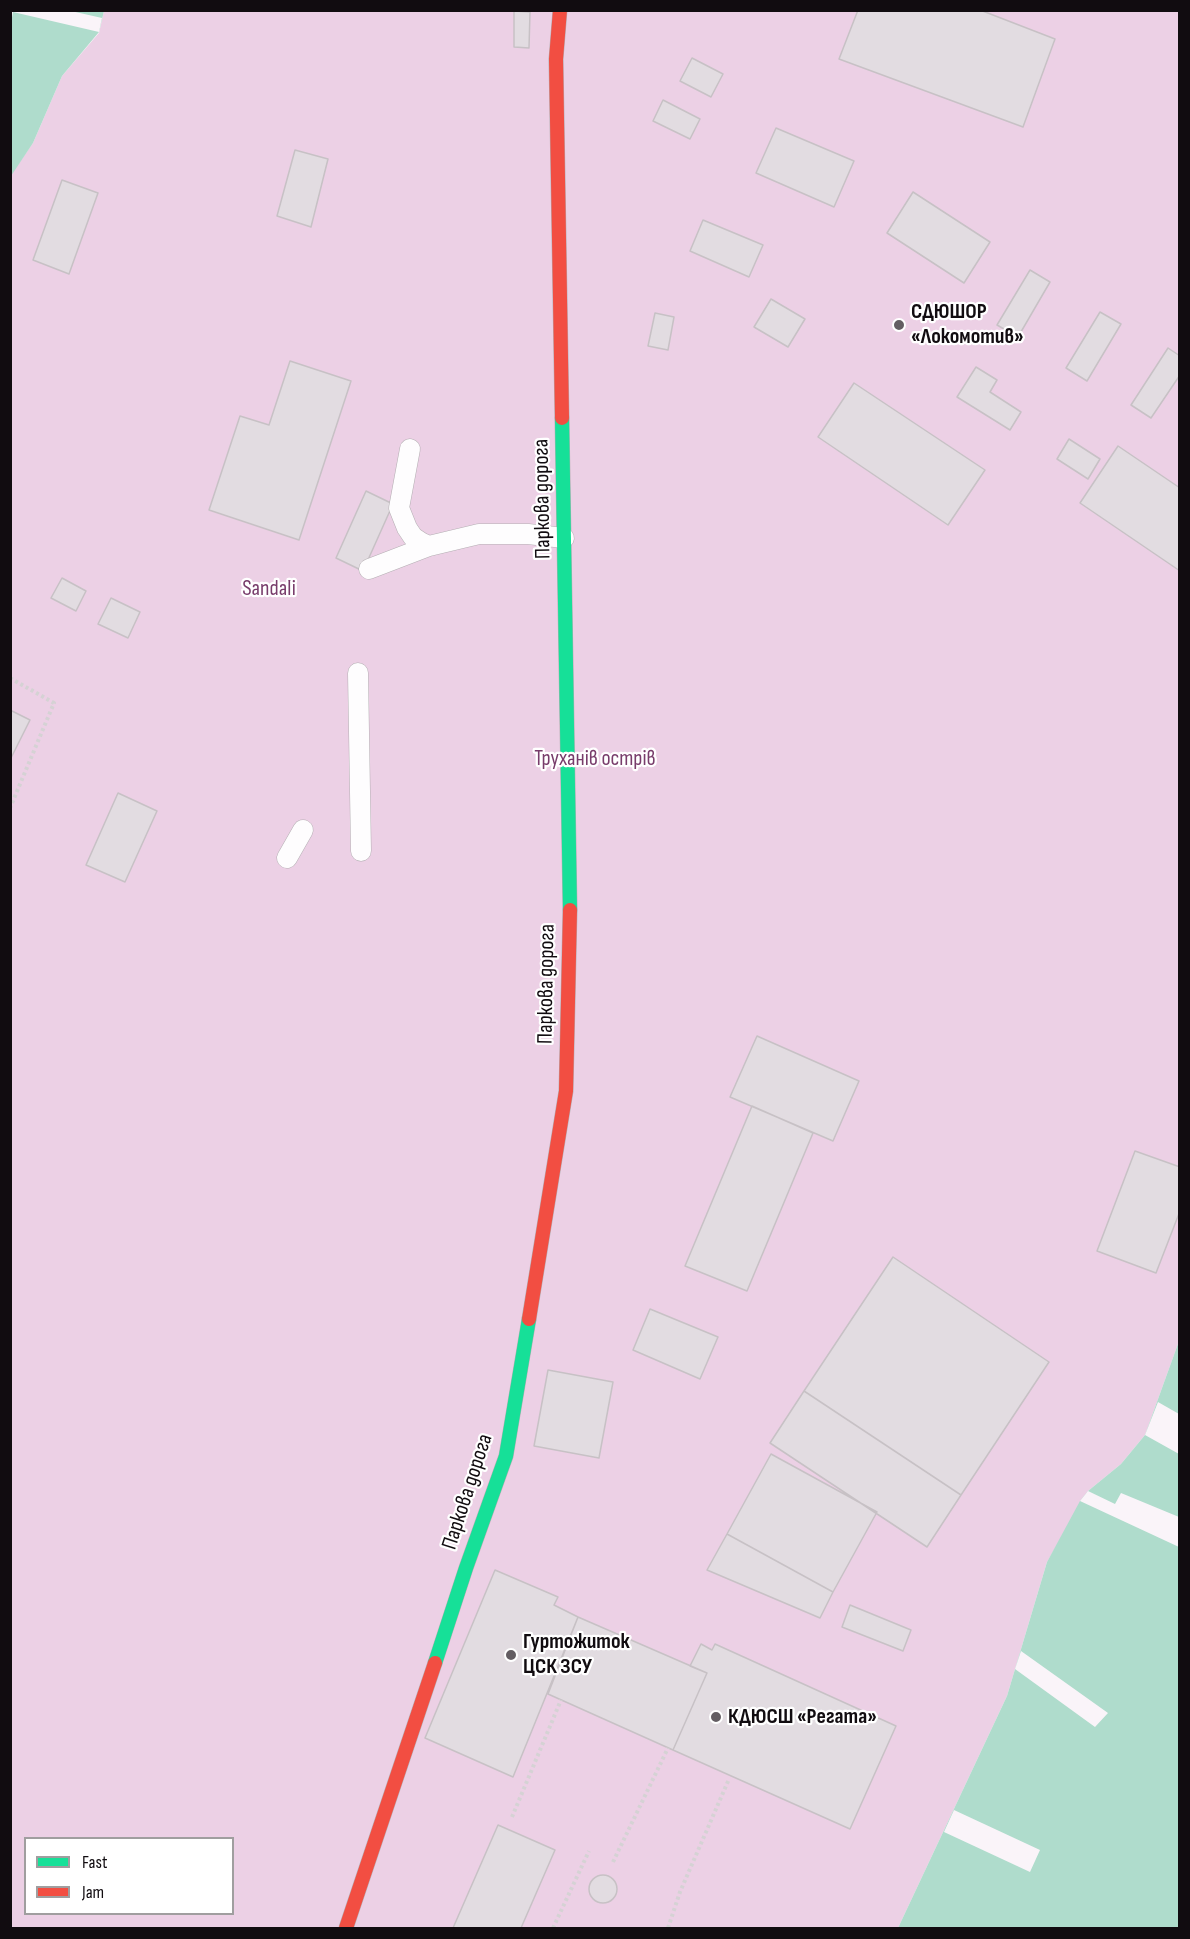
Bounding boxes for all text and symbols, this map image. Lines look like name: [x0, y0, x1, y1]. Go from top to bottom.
place label: СДЮШОР «Локомотив»: [911, 299, 1024, 350]
marker: СДЮШОР «Локомотив»: [892, 318, 906, 332]
street label: Паркова дорога: [529, 439, 557, 559]
park label: Sandali: [242, 576, 296, 602]
park label: Труханів острів: [534, 746, 656, 772]
street label: Паркова дорога: [533, 924, 561, 1044]
street label: Паркова дорога: [437, 1431, 499, 1553]
place label: Гуртожиток ЦСК ЗСУ: [523, 1629, 630, 1681]
marker: Гуртожиток ЦСК ЗСУ: [504, 1648, 518, 1662]
place label: КДЮСШ «Регата»: [728, 1704, 877, 1730]
marker: КДЮСШ «Регата»: [709, 1710, 723, 1724]
legend: [24, 1837, 234, 1915]
text: Fast: [82, 1852, 107, 1873]
text: Jam: [82, 1882, 104, 1903]

